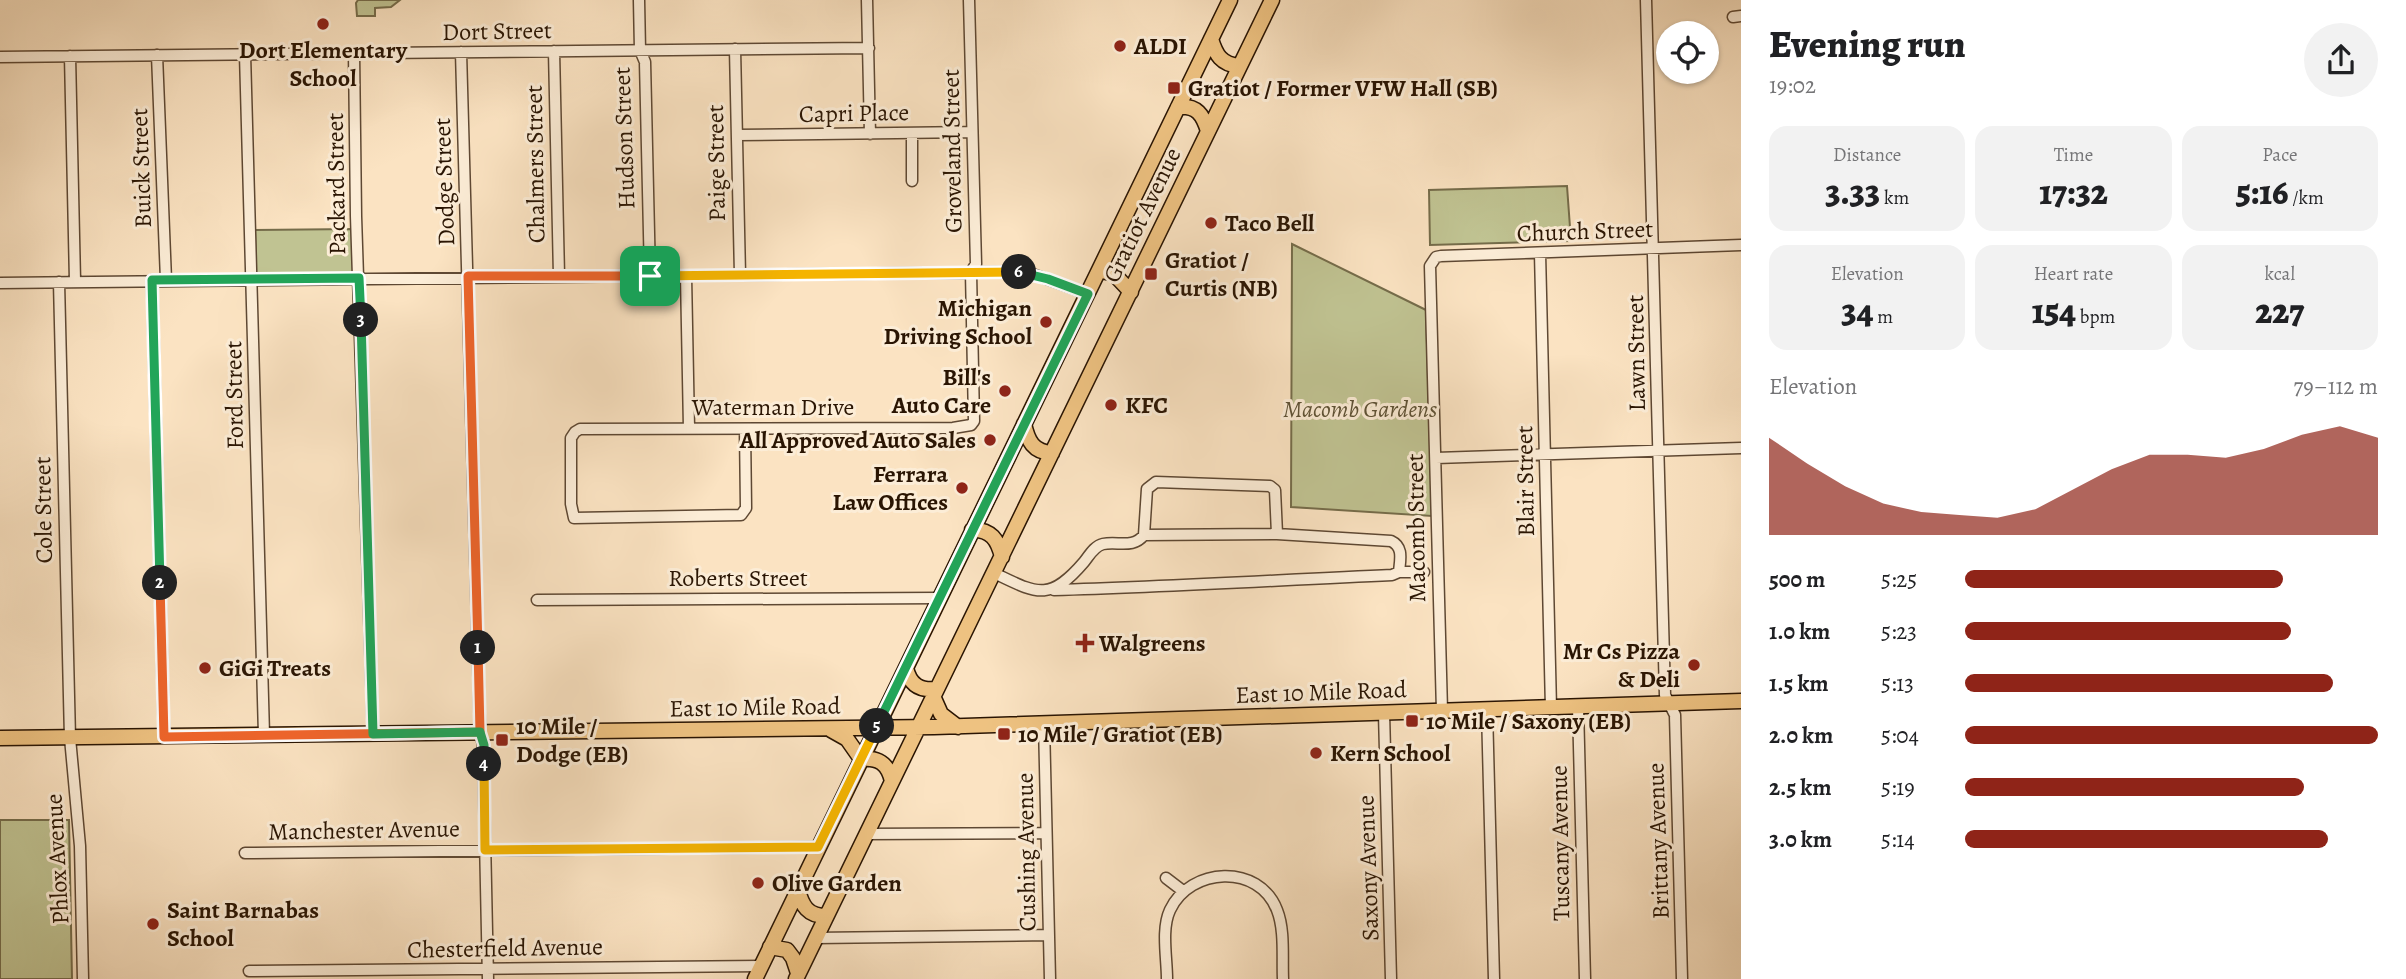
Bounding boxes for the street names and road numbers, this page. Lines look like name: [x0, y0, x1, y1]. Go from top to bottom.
street label: Dort Street: [442, 14, 552, 48]
street label: Hudson Street: [606, 66, 642, 210]
street label: Groveland Street: [935, 69, 969, 233]
street label: Chalmers Street: [518, 85, 552, 243]
street label: Capri Place: [799, 96, 909, 130]
street label: Paige Street: [699, 104, 733, 222]
street label: Buick Street: [123, 107, 159, 228]
street label: Packard Street: [319, 112, 353, 255]
street label: Dodge Street: [426, 117, 462, 247]
street label: Gratiot Avenue: [1096, 142, 1188, 288]
street label: Church Street: [1516, 213, 1654, 249]
street label: Lawn Street: [1619, 294, 1653, 412]
street label: Ford Street: [217, 340, 251, 450]
street label: Waterman Drive: [691, 391, 854, 423]
street label: Blair Street: [1508, 425, 1542, 537]
street label: Macomb Street: [1399, 453, 1433, 603]
street label: Cole Street: [26, 456, 60, 564]
street label: Roberts Street: [668, 562, 808, 594]
street label: East 10 Mile Road: [1235, 673, 1407, 711]
street label: East 10 Mile Road: [669, 690, 841, 724]
street label: Brittany Avenue: [1639, 762, 1677, 920]
street label: Tuscany Avenue: [1543, 765, 1577, 921]
street label: Cushing Avenue: [1009, 772, 1043, 932]
street label: Phlox Avenue: [38, 793, 76, 925]
street label: Saxony Avenue: [1349, 795, 1387, 941]
street label: Manchester Avenue: [268, 812, 460, 848]
street label: Chesterfield Avenue: [407, 930, 603, 966]

